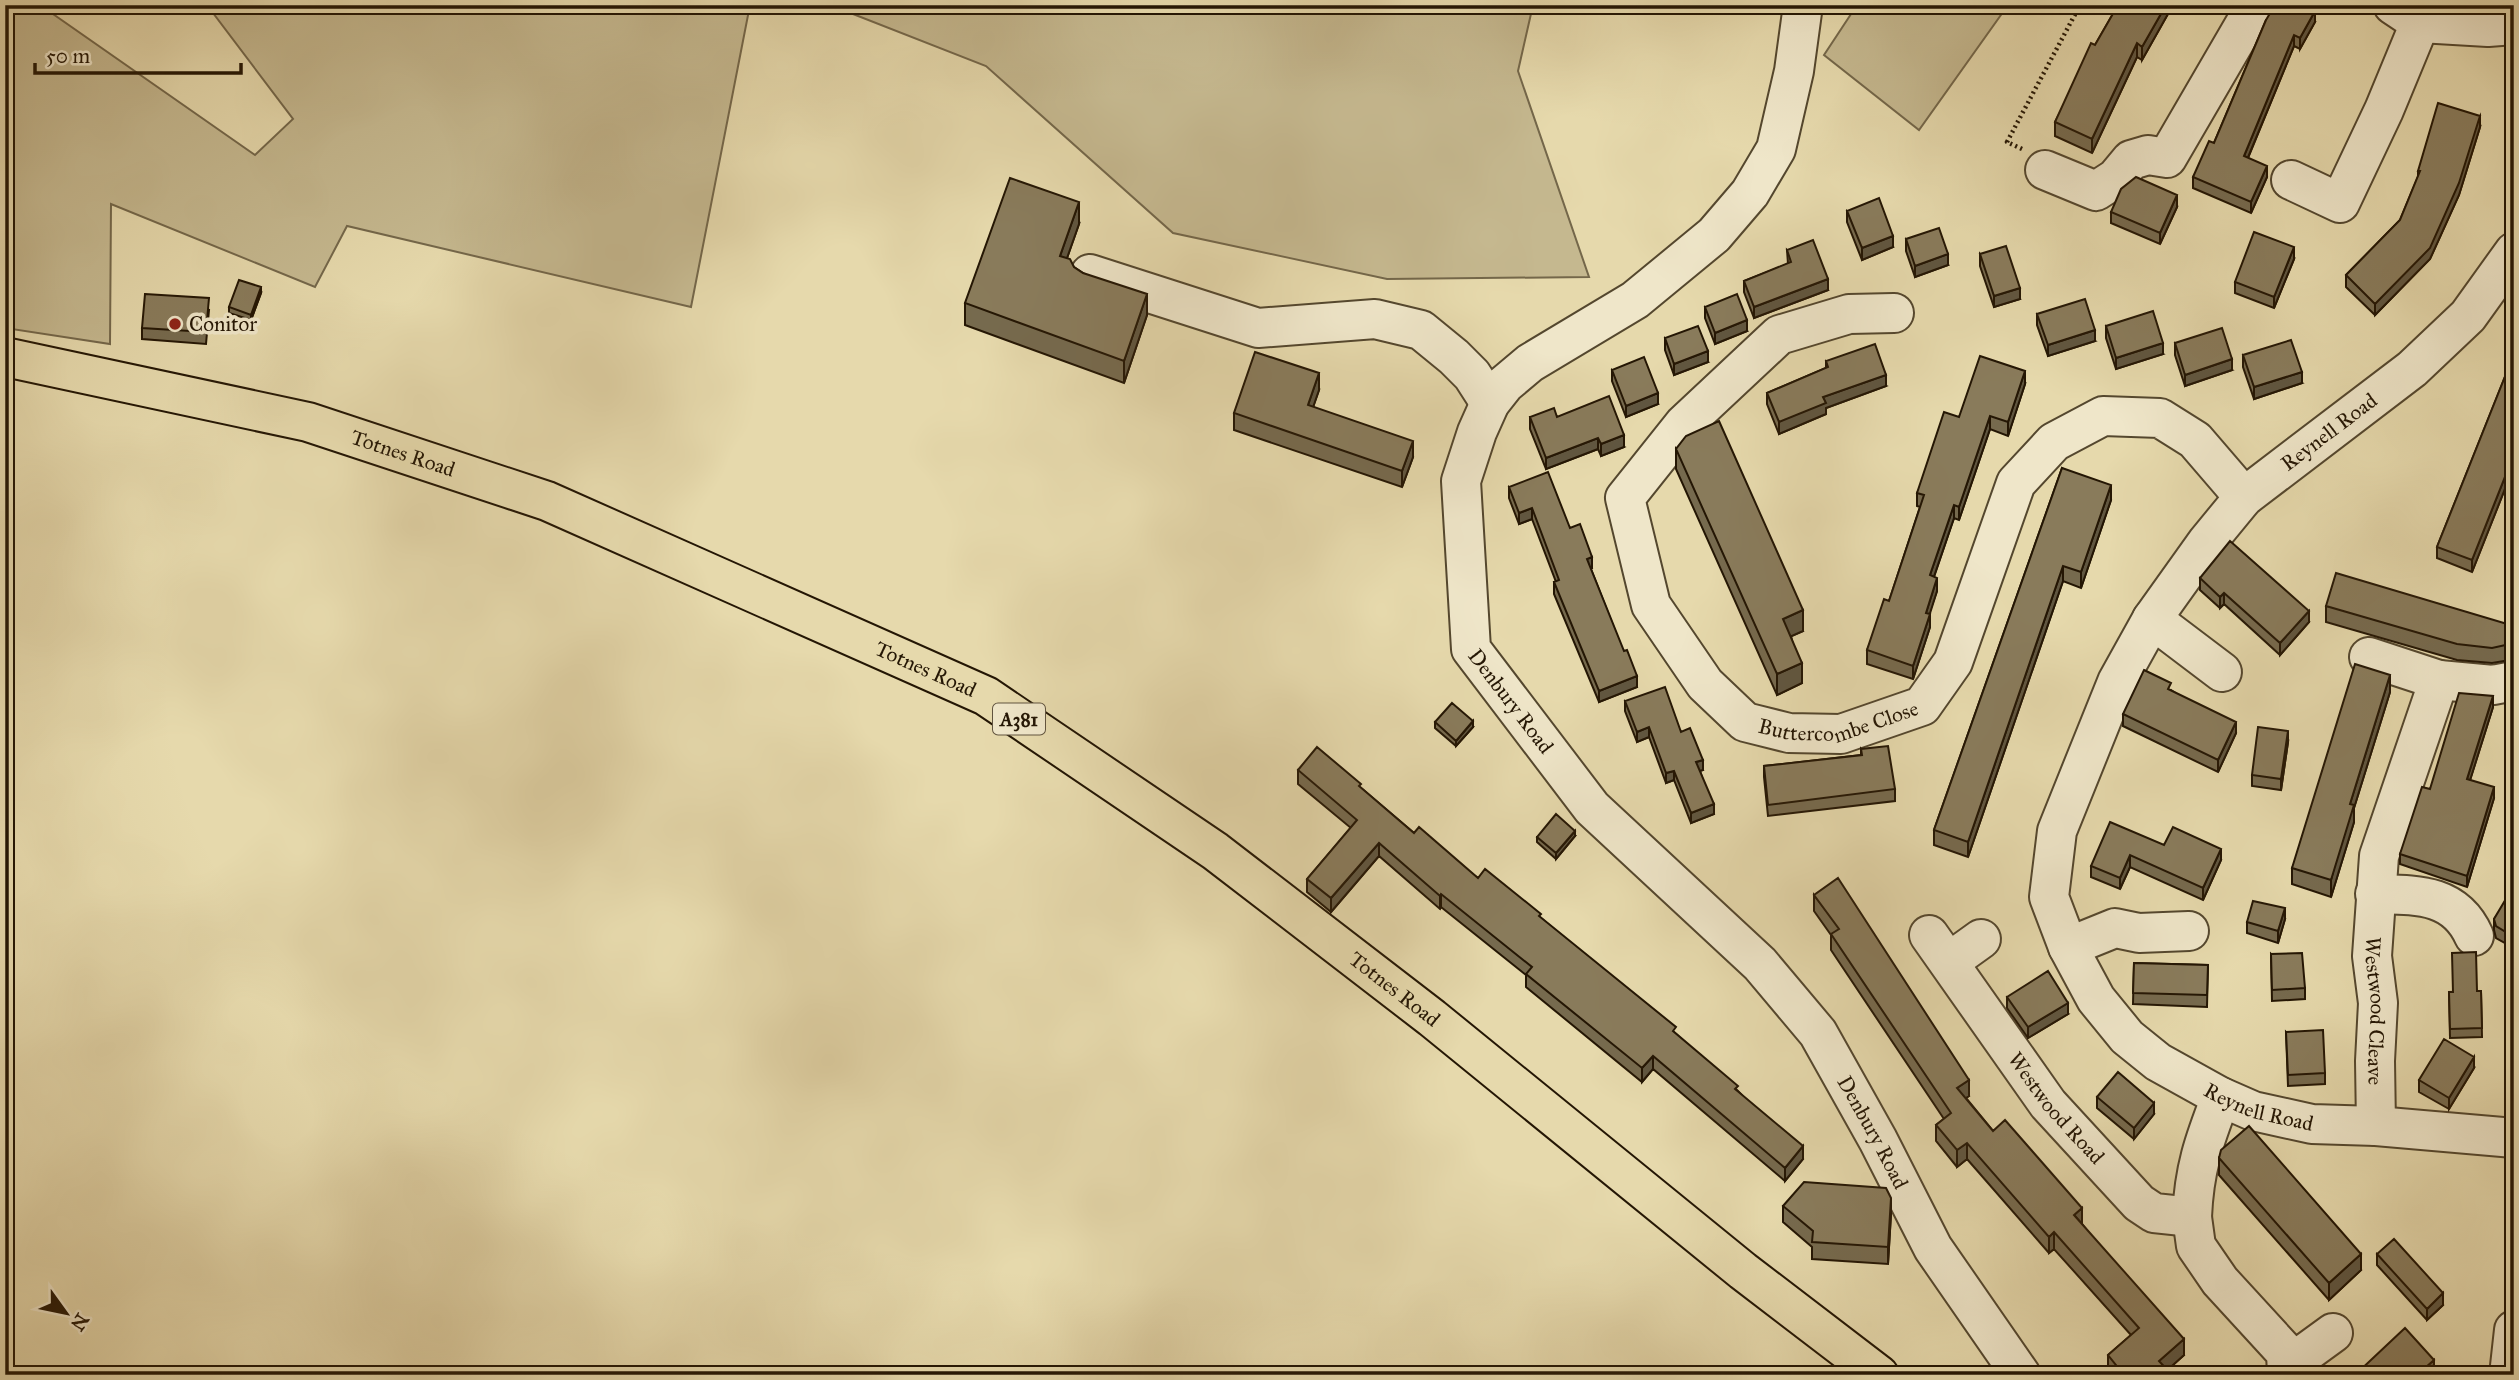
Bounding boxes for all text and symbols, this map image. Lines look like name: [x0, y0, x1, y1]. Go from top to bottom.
scale bar: [35, 32, 242, 76]
text: 50 m: [46, 43, 91, 69]
place label: Conitor: [189, 311, 257, 337]
marker: Conitor: [167, 316, 183, 332]
street label: Reynell Road: [2276, 387, 2383, 477]
street label: Totnes Road: [348, 424, 459, 483]
street label: Totnes Road: [871, 635, 981, 703]
street label: Denbury Road: [1463, 644, 1559, 759]
street label: Buttercombe Close: [1755, 695, 1922, 749]
road number: A381: [993, 704, 1045, 734]
street label: Westwood Cleave: [2359, 936, 2391, 1086]
street label: Totnes Road: [1344, 946, 1446, 1033]
street label: Westwood Road: [2002, 1047, 2110, 1170]
street label: Denbury Road: [1832, 1071, 1914, 1194]
street label: Reynell Road: [2199, 1077, 2316, 1137]
north arrow: [32, 1278, 102, 1348]
text: N: [66, 1309, 94, 1335]

